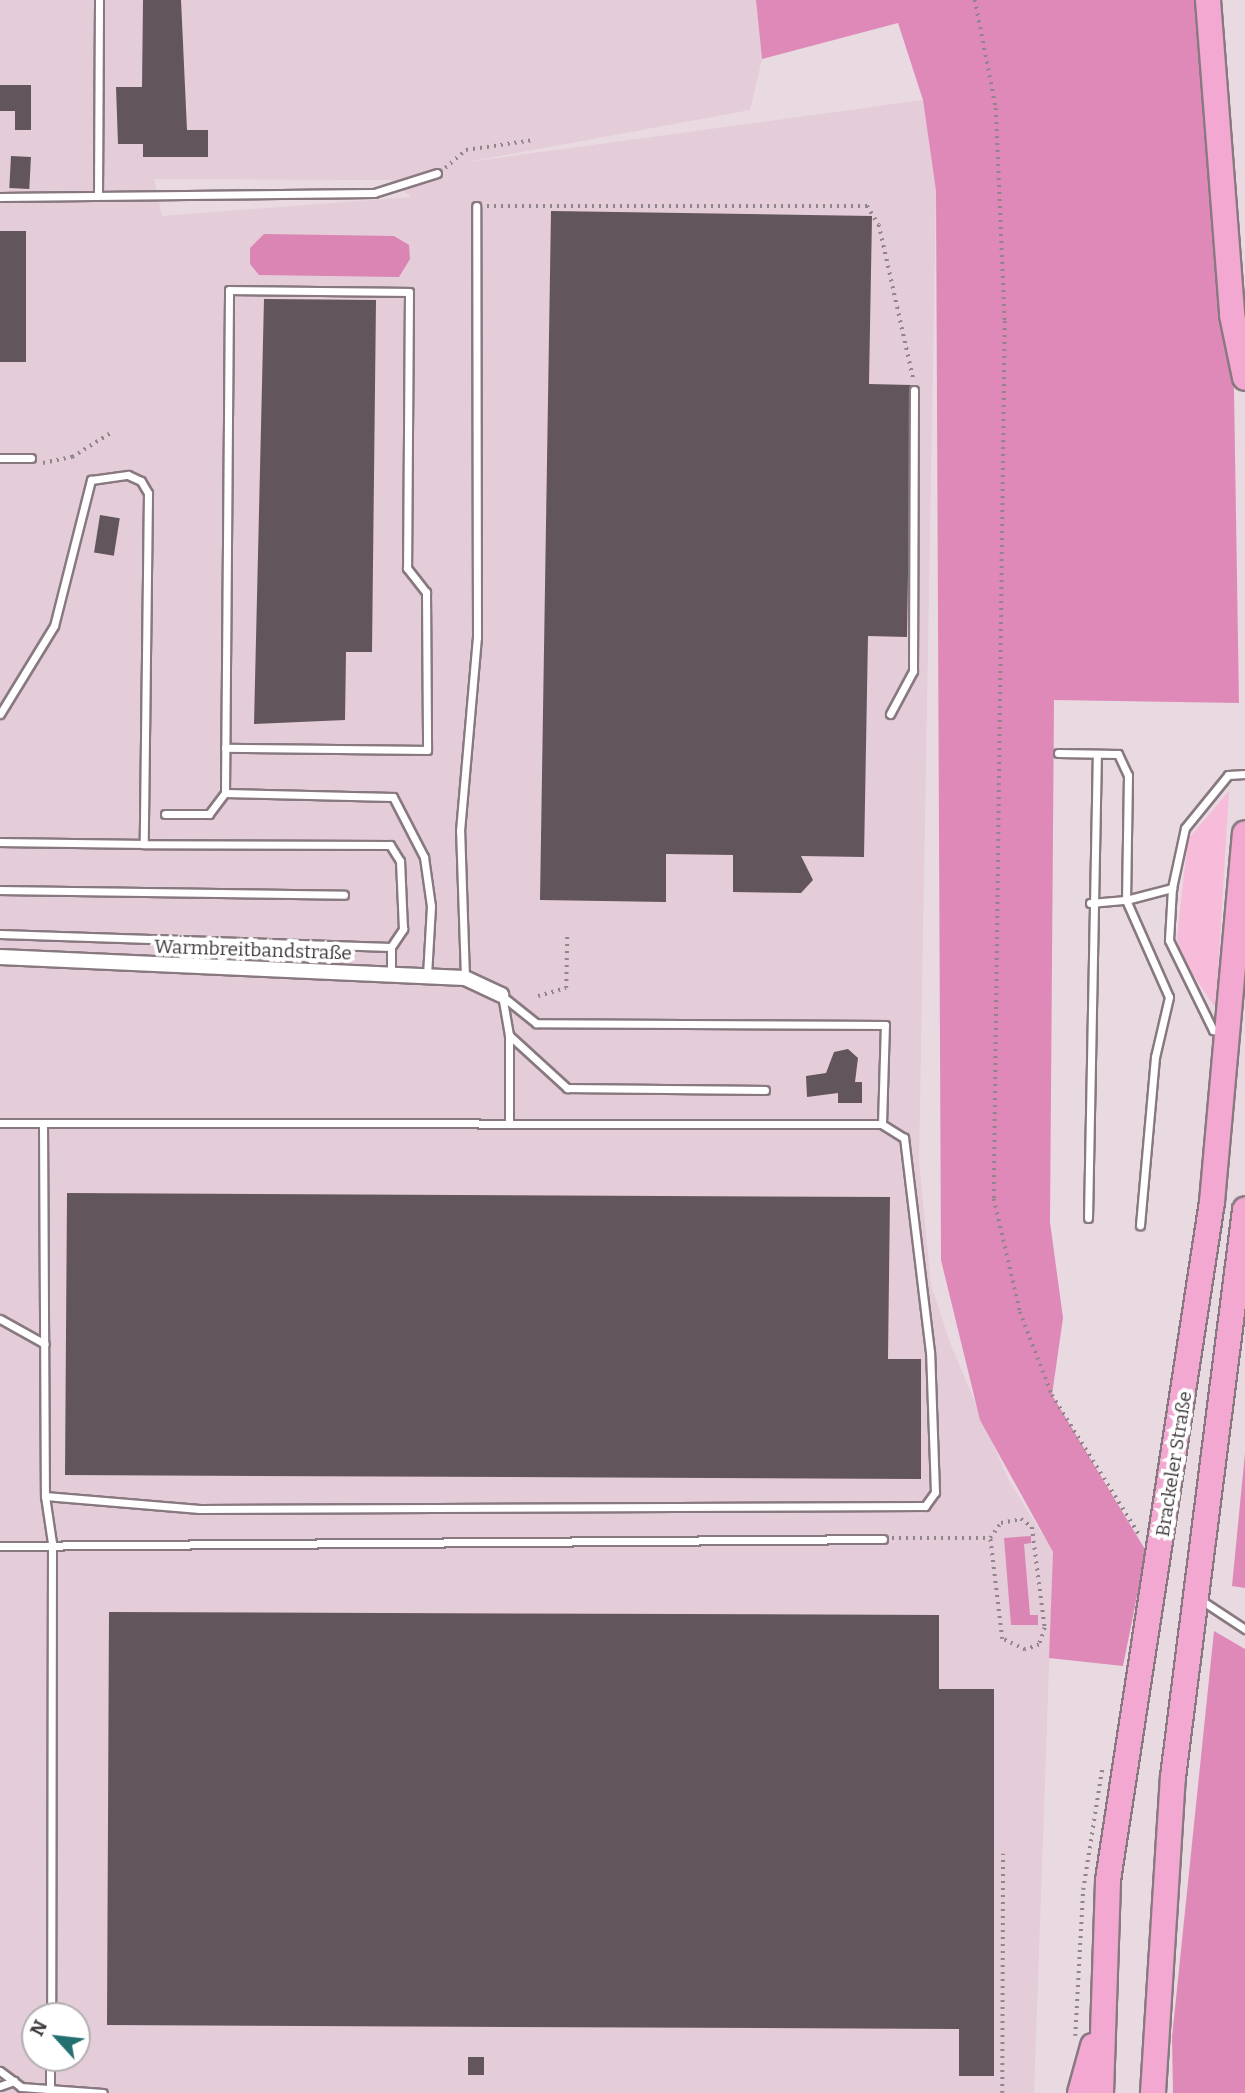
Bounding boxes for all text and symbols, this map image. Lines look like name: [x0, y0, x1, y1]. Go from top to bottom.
street label: Warmbreitbandstraße: [154, 935, 352, 965]
street label: Brackeler Straße: [1151, 1390, 1197, 1538]
north arrow: [21, 2002, 91, 2072]
text: N: [25, 2016, 52, 2040]

